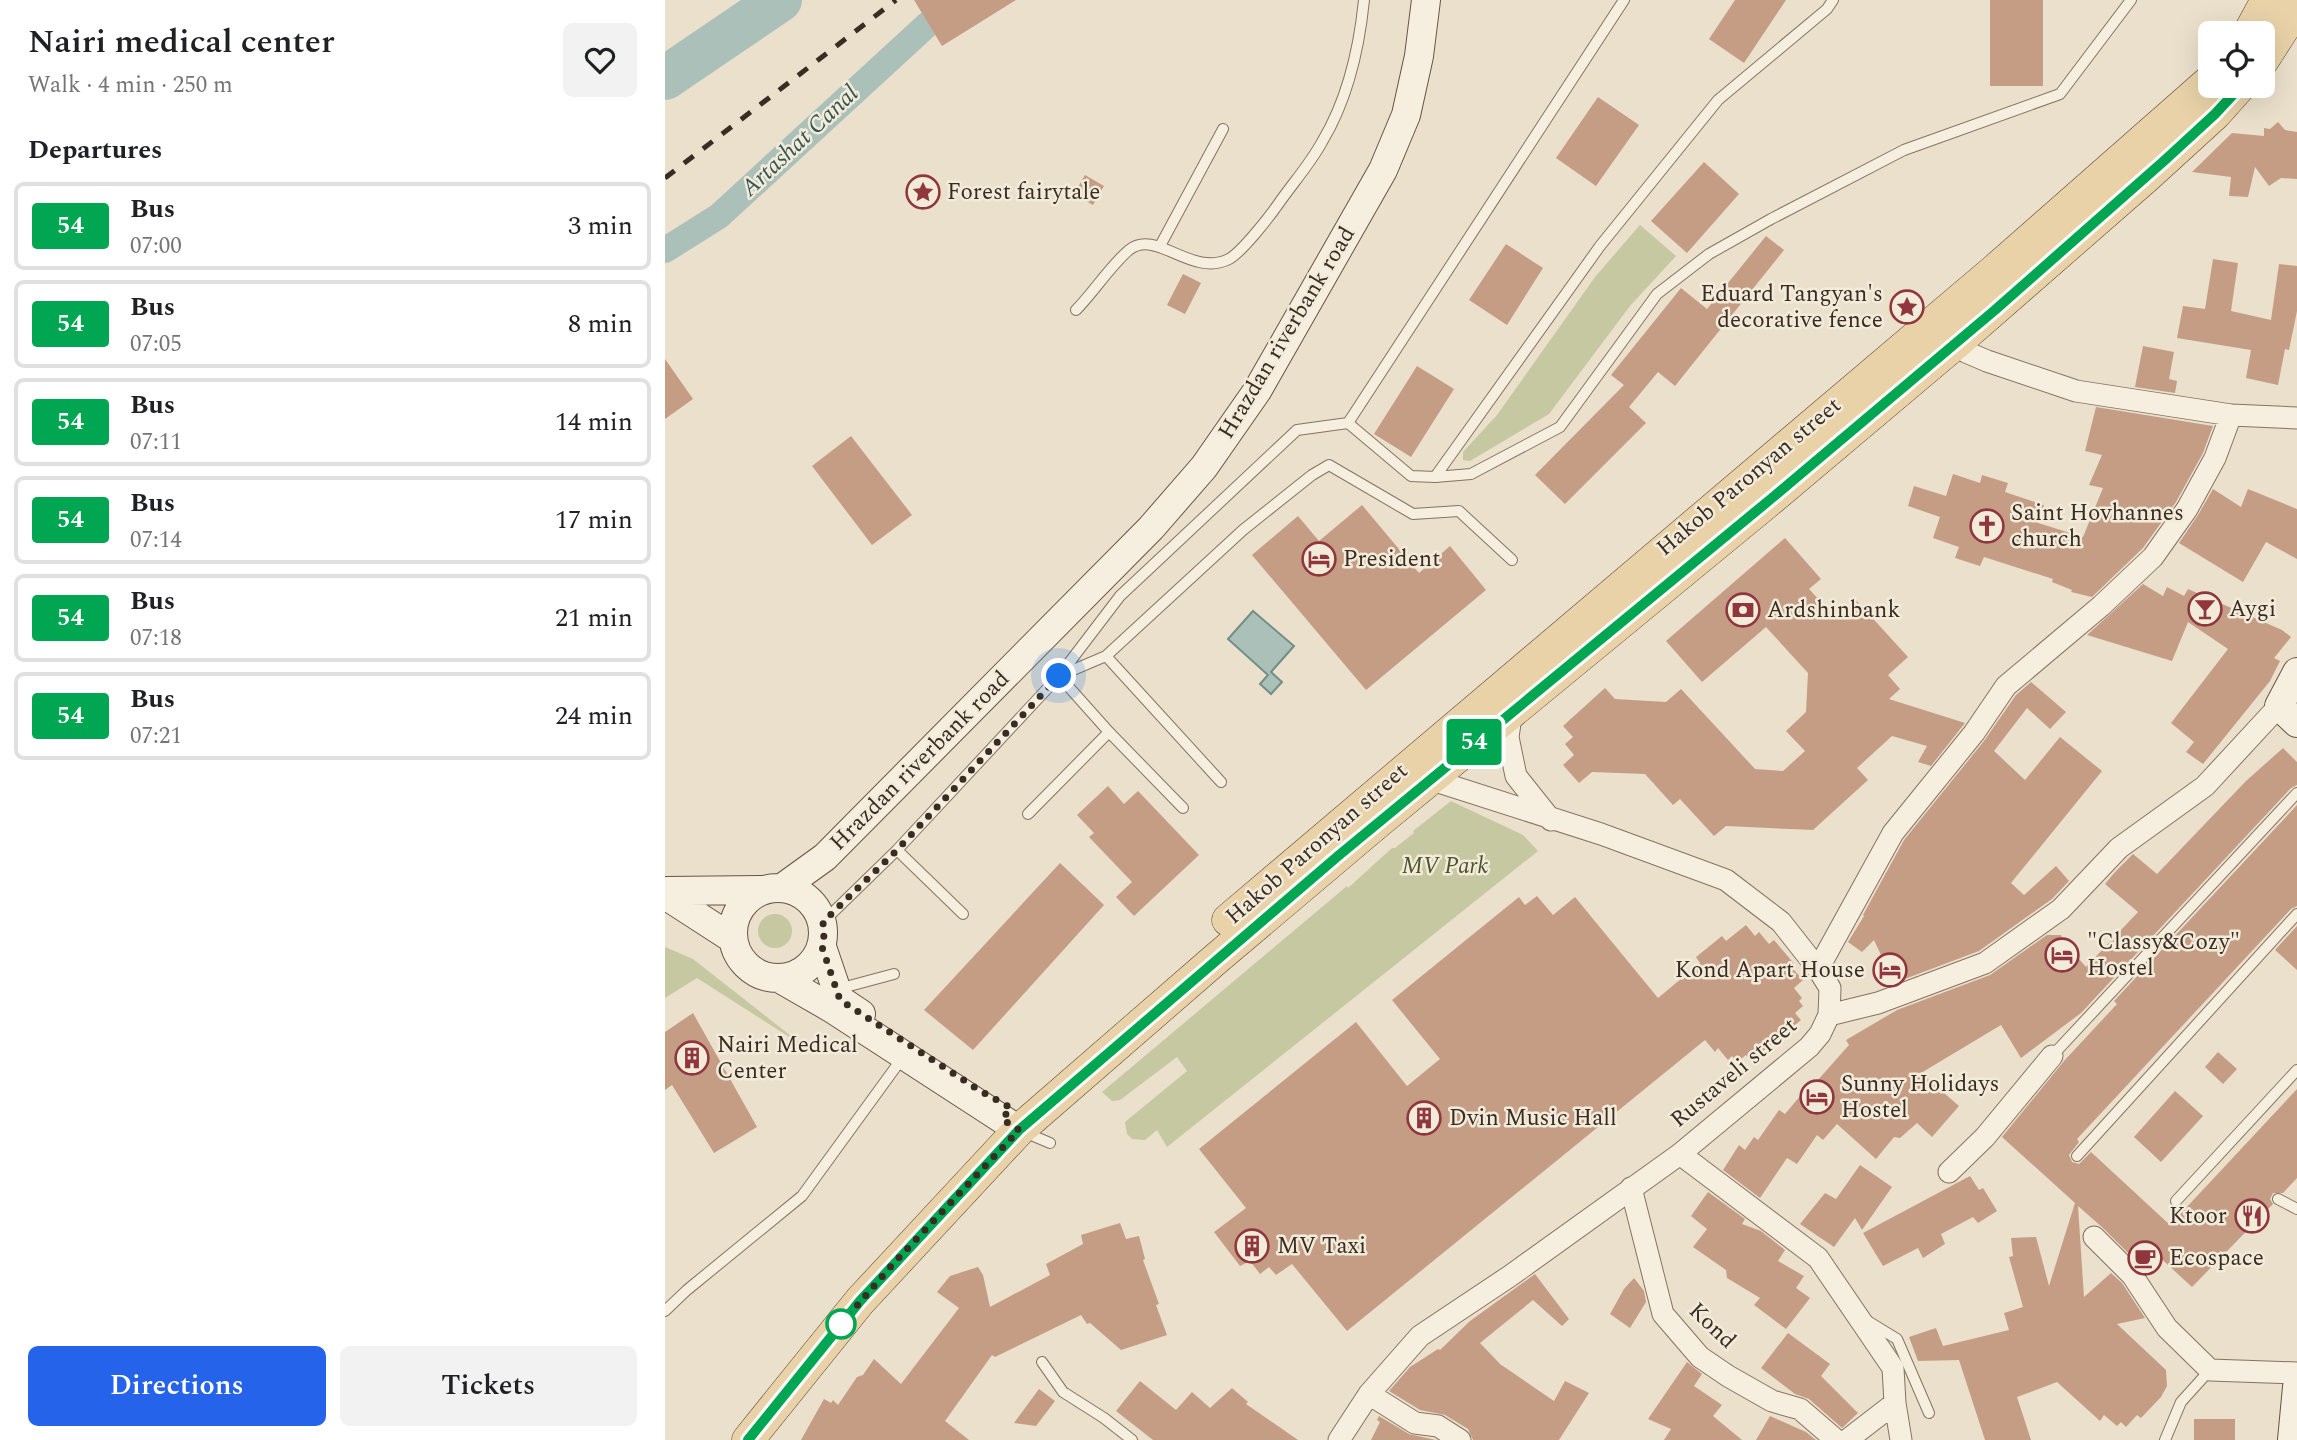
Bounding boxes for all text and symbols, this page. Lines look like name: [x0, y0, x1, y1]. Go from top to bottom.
text: Nairi medical center: [28, 17, 335, 67]
map controls: [2198, 21, 2275, 98]
button: locate: [2198, 21, 2275, 98]
button: heart: [563, 23, 637, 97]
text: Walk · 4 min · 250 m: [28, 68, 233, 103]
water label: Artashat Canal: [732, 77, 867, 206]
text: Departures: [28, 130, 162, 170]
place icon: Forest fairytale: [904, 173, 942, 211]
place label: Forest fairytale: [947, 175, 1100, 210]
text: Bus: [130, 189, 175, 229]
text: 3 min: [568, 206, 633, 246]
text: 54: [57, 208, 84, 244]
street label: Hrazdan riverbank road: [1209, 220, 1365, 446]
text: 07:00: [130, 229, 182, 264]
place label: Eduard Tangyan's decorative fence: [1700, 277, 1883, 338]
text: Bus: [130, 287, 175, 327]
place icon: Eduard Tangyan's decorative fence: [1888, 288, 1926, 326]
text: 8 min: [568, 304, 633, 344]
text: 54: [57, 306, 84, 342]
text: 07:05: [130, 327, 182, 362]
text: Bus: [130, 385, 175, 425]
street label: Hakob Paronyan street: [1649, 389, 1849, 565]
text: 14 min: [555, 402, 633, 442]
text: 54: [57, 404, 84, 440]
text: 07:11: [130, 425, 182, 460]
text: Bus: [130, 483, 175, 523]
place label: Saint Hovhannes church: [2011, 496, 2184, 557]
text: 17 min: [555, 500, 633, 540]
text: 54: [57, 502, 84, 538]
church icon: Saint Hovhannes church: [1968, 507, 2006, 545]
text: 07:14: [130, 523, 182, 558]
hotel icon: President: [1300, 540, 1338, 578]
place label: President: [1343, 542, 1440, 577]
text: Bus: [130, 581, 175, 621]
bar icon: Aygi: [2186, 590, 2224, 628]
bank icon: Ardshinbank: [1724, 591, 1762, 629]
place label: Aygi: [2229, 592, 2276, 627]
place label: Ardshinbank: [1767, 593, 1900, 628]
text: 21 min: [555, 598, 633, 638]
text: 54: [57, 600, 84, 636]
text: 07:18: [130, 621, 182, 656]
your location: [1041, 658, 1076, 693]
street label: Hrazdan riverbank road: [822, 663, 1018, 859]
text: Bus: [130, 679, 175, 719]
text: 24 min: [555, 696, 633, 736]
text: 54: [57, 698, 84, 734]
text: 07:21: [130, 719, 182, 754]
line badge: 54: [1443, 719, 1505, 765]
text: 54: [1461, 724, 1487, 760]
street label: Hakob Paronyan street: [1218, 755, 1416, 933]
park label: MV Park: [1402, 849, 1488, 884]
place label: "Classy&Cozy" Hostel: [2087, 925, 2240, 986]
hotel icon: "Classy&Cozy" Hostel: [2043, 936, 2081, 974]
hotel icon: Kond Apart House: [1871, 951, 1909, 989]
place label: Kond Apart House: [1675, 953, 1865, 988]
street label: Rustaveli street: [1663, 1009, 1805, 1137]
place label: Nairi Medical Center: [717, 1028, 858, 1089]
building icon: Nairi Medical Center: [673, 1039, 711, 1077]
place label: Sunny Holidays Hostel: [1841, 1067, 1999, 1128]
hotel icon: Sunny Holidays Hostel: [1798, 1078, 1836, 1116]
building icon: Dvin Music Hall: [1405, 1099, 1443, 1137]
place label: Dvin Music Hall: [1449, 1101, 1617, 1136]
restaurant icon: Ktoor: [2233, 1197, 2271, 1235]
place label: Ktoor: [2169, 1199, 2227, 1234]
building icon: MV Taxi: [1233, 1227, 1271, 1265]
place label: MV Taxi: [1277, 1229, 1366, 1264]
cafe icon: Ecospace: [2126, 1239, 2164, 1277]
place label: Ecospace: [2169, 1241, 2264, 1276]
street label: Kond: [1680, 1294, 1744, 1358]
unlabelled marker: [826, 1309, 856, 1339]
button: Directions: [28, 1346, 326, 1426]
button: Tickets: [340, 1346, 637, 1426]

